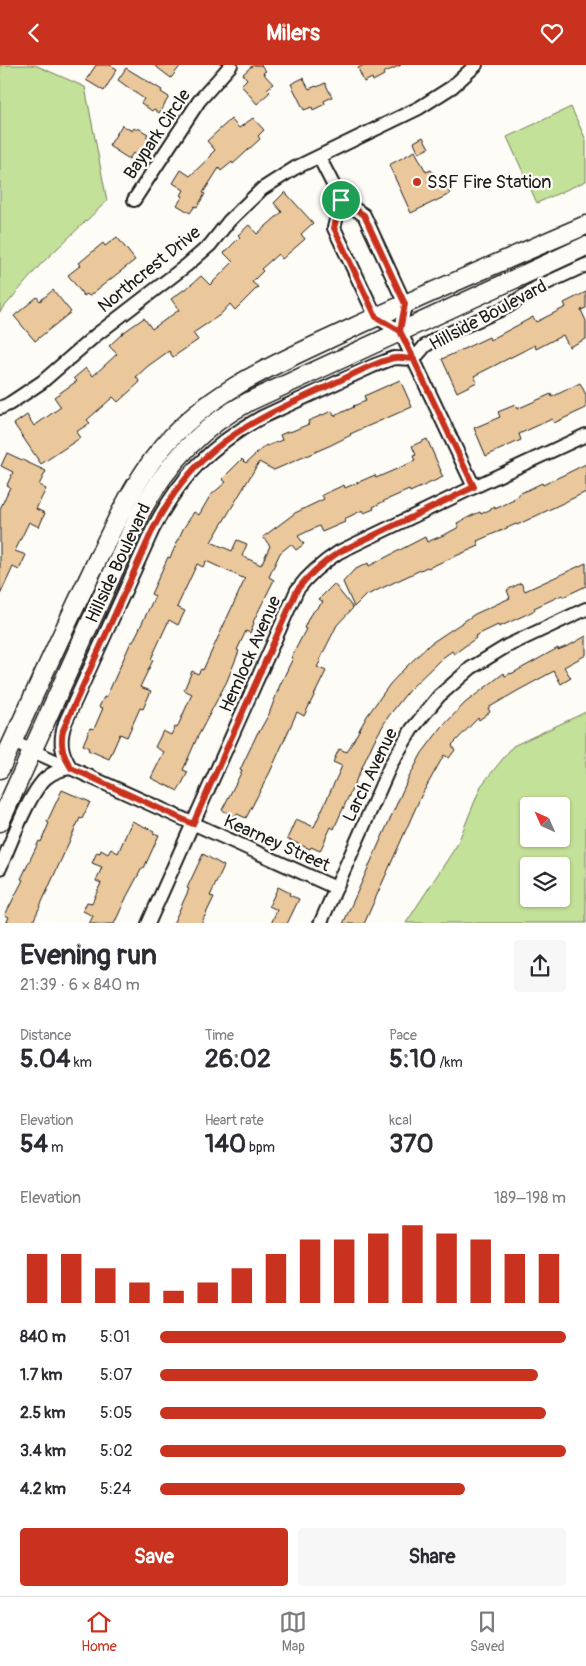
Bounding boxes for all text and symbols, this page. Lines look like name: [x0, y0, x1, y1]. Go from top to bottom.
icon: back: [20, 19, 48, 47]
text: Milers: [266, 19, 320, 47]
icon: heart: [538, 19, 566, 47]
street label: Baypark Circle: [119, 85, 196, 184]
place label: SSF Fire Station: [427, 171, 551, 194]
marker: SSF Fire Station: [411, 176, 423, 188]
pin: [320, 179, 362, 221]
icon: arrive: [327, 186, 355, 214]
street label: Northcrest Drive: [93, 221, 205, 318]
street label: Hillside Boulevard: [426, 275, 551, 356]
street label: Hillside Boulevard: [81, 500, 156, 627]
street label: Hemlock Avenue: [214, 592, 286, 716]
street label: Larch Avenue: [338, 724, 403, 826]
north arrow: [520, 797, 570, 847]
map controls: [520, 797, 570, 907]
street label: Kearney Street: [220, 810, 334, 877]
button: layers: [520, 857, 570, 907]
text: Evening run: [20, 938, 157, 973]
button: share: [514, 940, 566, 992]
text: 21:39 · 6 × 840 m: [20, 975, 140, 995]
text: Distance: [20, 1027, 71, 1044]
text: Time: [205, 1027, 234, 1044]
text: Pace: [389, 1027, 417, 1044]
text: 5.04: [20, 1044, 71, 1075]
text: 26:02: [205, 1044, 271, 1075]
text: 5:10: [389, 1044, 436, 1075]
text: km: [71, 1054, 92, 1071]
text: /km: [436, 1054, 463, 1071]
text: Elevation: [20, 1112, 73, 1129]
text: Heart rate: [205, 1112, 264, 1129]
text: kcal: [389, 1112, 412, 1129]
text: 54: [20, 1129, 48, 1160]
text: 140: [205, 1129, 246, 1160]
text: 370: [389, 1129, 434, 1160]
text: m: [48, 1139, 64, 1156]
text: bpm: [246, 1139, 275, 1156]
text: Elevation: [20, 1188, 81, 1208]
text: 189–198 m: [494, 1188, 566, 1208]
text: 840 m: [20, 1327, 66, 1347]
text: 5:01: [100, 1327, 130, 1347]
text: 1.7 km: [20, 1365, 63, 1385]
text: 5:07: [100, 1365, 132, 1385]
text: 2.5 km: [20, 1403, 65, 1423]
text: 5:05: [100, 1403, 133, 1423]
text: 3.4 km: [20, 1441, 66, 1461]
text: 5:02: [100, 1441, 133, 1461]
text: 4.2 km: [20, 1479, 66, 1499]
text: 5:24: [100, 1479, 131, 1499]
button: Save: [20, 1528, 288, 1586]
button: Share: [298, 1528, 566, 1586]
tab: Home: [81, 1608, 117, 1655]
tab: Map: [279, 1608, 307, 1655]
tab: Saved: [470, 1608, 505, 1655]

